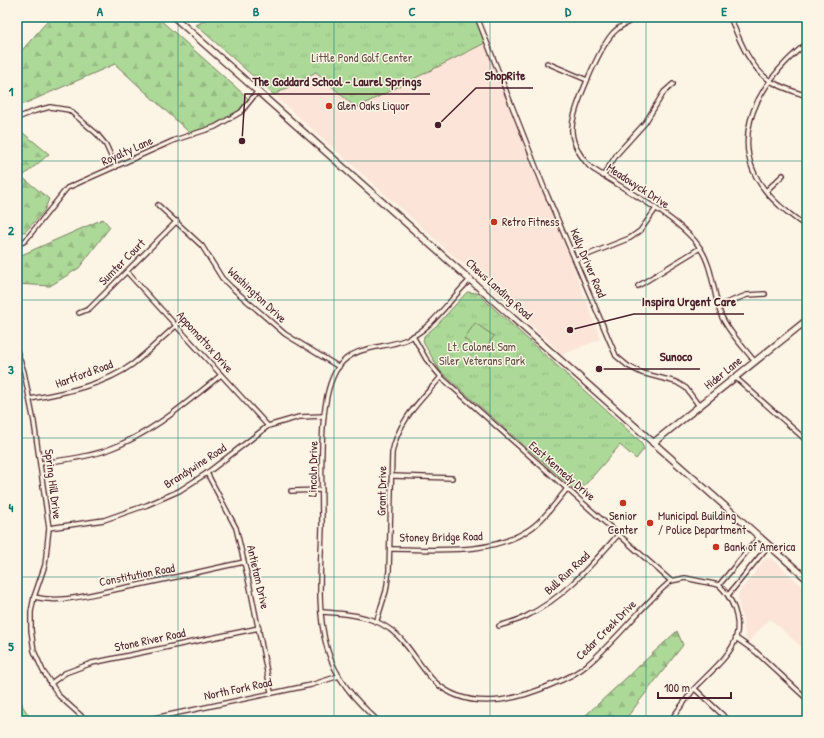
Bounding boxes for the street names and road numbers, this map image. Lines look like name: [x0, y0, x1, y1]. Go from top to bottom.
street label: Royalty Lane: [98, 132, 155, 169]
street label: Meadowyck Drive: [604, 159, 673, 212]
street label: Kelly Driver Road: [566, 226, 611, 300]
street label: Sumter Court: [95, 234, 149, 289]
street label: Chews Landing Road: [462, 254, 537, 323]
street label: Washington Drive: [224, 263, 291, 327]
street label: Appomattox Drive: [173, 307, 238, 376]
street label: Hider Lane: [700, 352, 746, 393]
street label: Hartford Road: [53, 355, 115, 392]
street label: East Kennedy Drive: [525, 437, 600, 505]
street label: Brandywine Road: [160, 439, 230, 492]
street label: Lincoln Drive: [304, 441, 321, 497]
street label: Spring Hill Drive: [41, 448, 66, 520]
street label: Grant Drive: [373, 466, 390, 516]
street label: Stoney Bridge Road: [399, 527, 483, 546]
street label: Antietam Drive: [243, 543, 274, 611]
street label: Bull Run Road: [540, 547, 594, 598]
street label: Constitution Road: [98, 559, 176, 590]
street label: Cedar Creek Drive: [572, 595, 640, 664]
street label: Stone River Road: [113, 624, 187, 655]
street label: North Fork Road: [202, 673, 274, 704]

